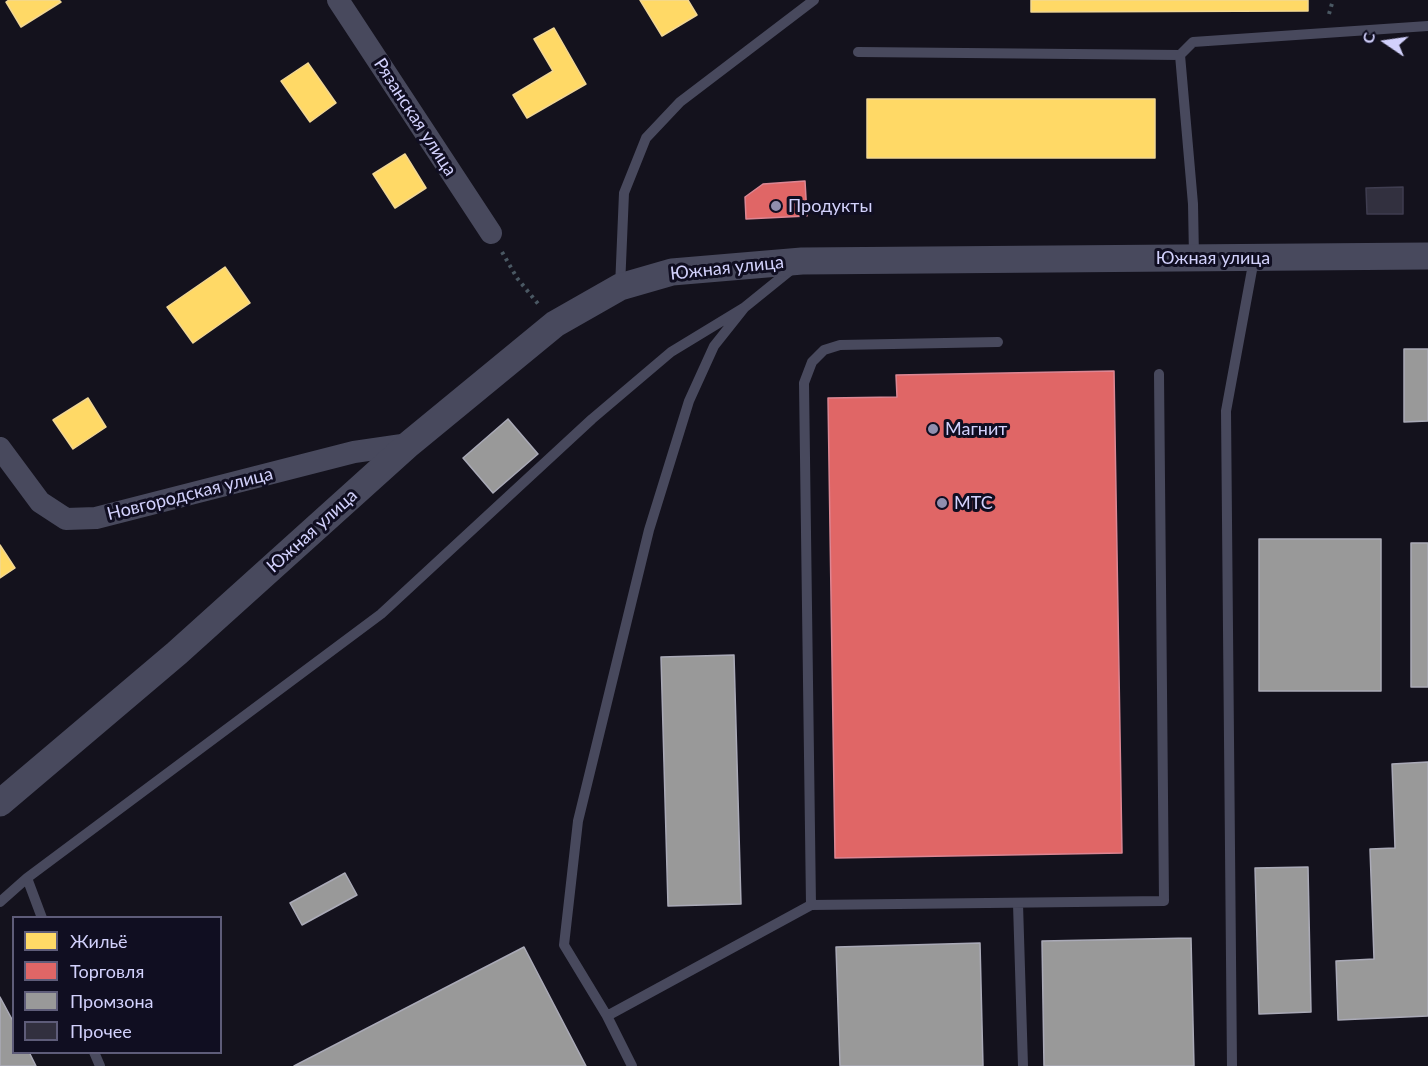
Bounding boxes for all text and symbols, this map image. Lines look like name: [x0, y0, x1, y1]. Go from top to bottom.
north arrow: [1356, 12, 1416, 72]
text: С: [1358, 31, 1378, 45]
street label: Рязанская улица: [369, 54, 461, 180]
place label: Продукты: [788, 195, 872, 217]
marker: Продукты: [769, 199, 783, 213]
street label: Южная улица: [1156, 247, 1270, 269]
street label: Южная улица: [669, 251, 785, 285]
place label: Магнит: [945, 418, 1007, 440]
marker: Магнит: [926, 422, 940, 436]
street label: Новгородская улица: [105, 463, 275, 525]
street label: Южная улица: [262, 485, 362, 577]
place label: МТС: [954, 492, 993, 514]
marker: МТС: [935, 496, 949, 510]
legend: [12, 916, 222, 1054]
text: Жильё: [70, 930, 128, 952]
text: Торговля: [70, 960, 144, 982]
text: Промзона: [70, 990, 153, 1012]
text: Прочее: [70, 1020, 132, 1042]

